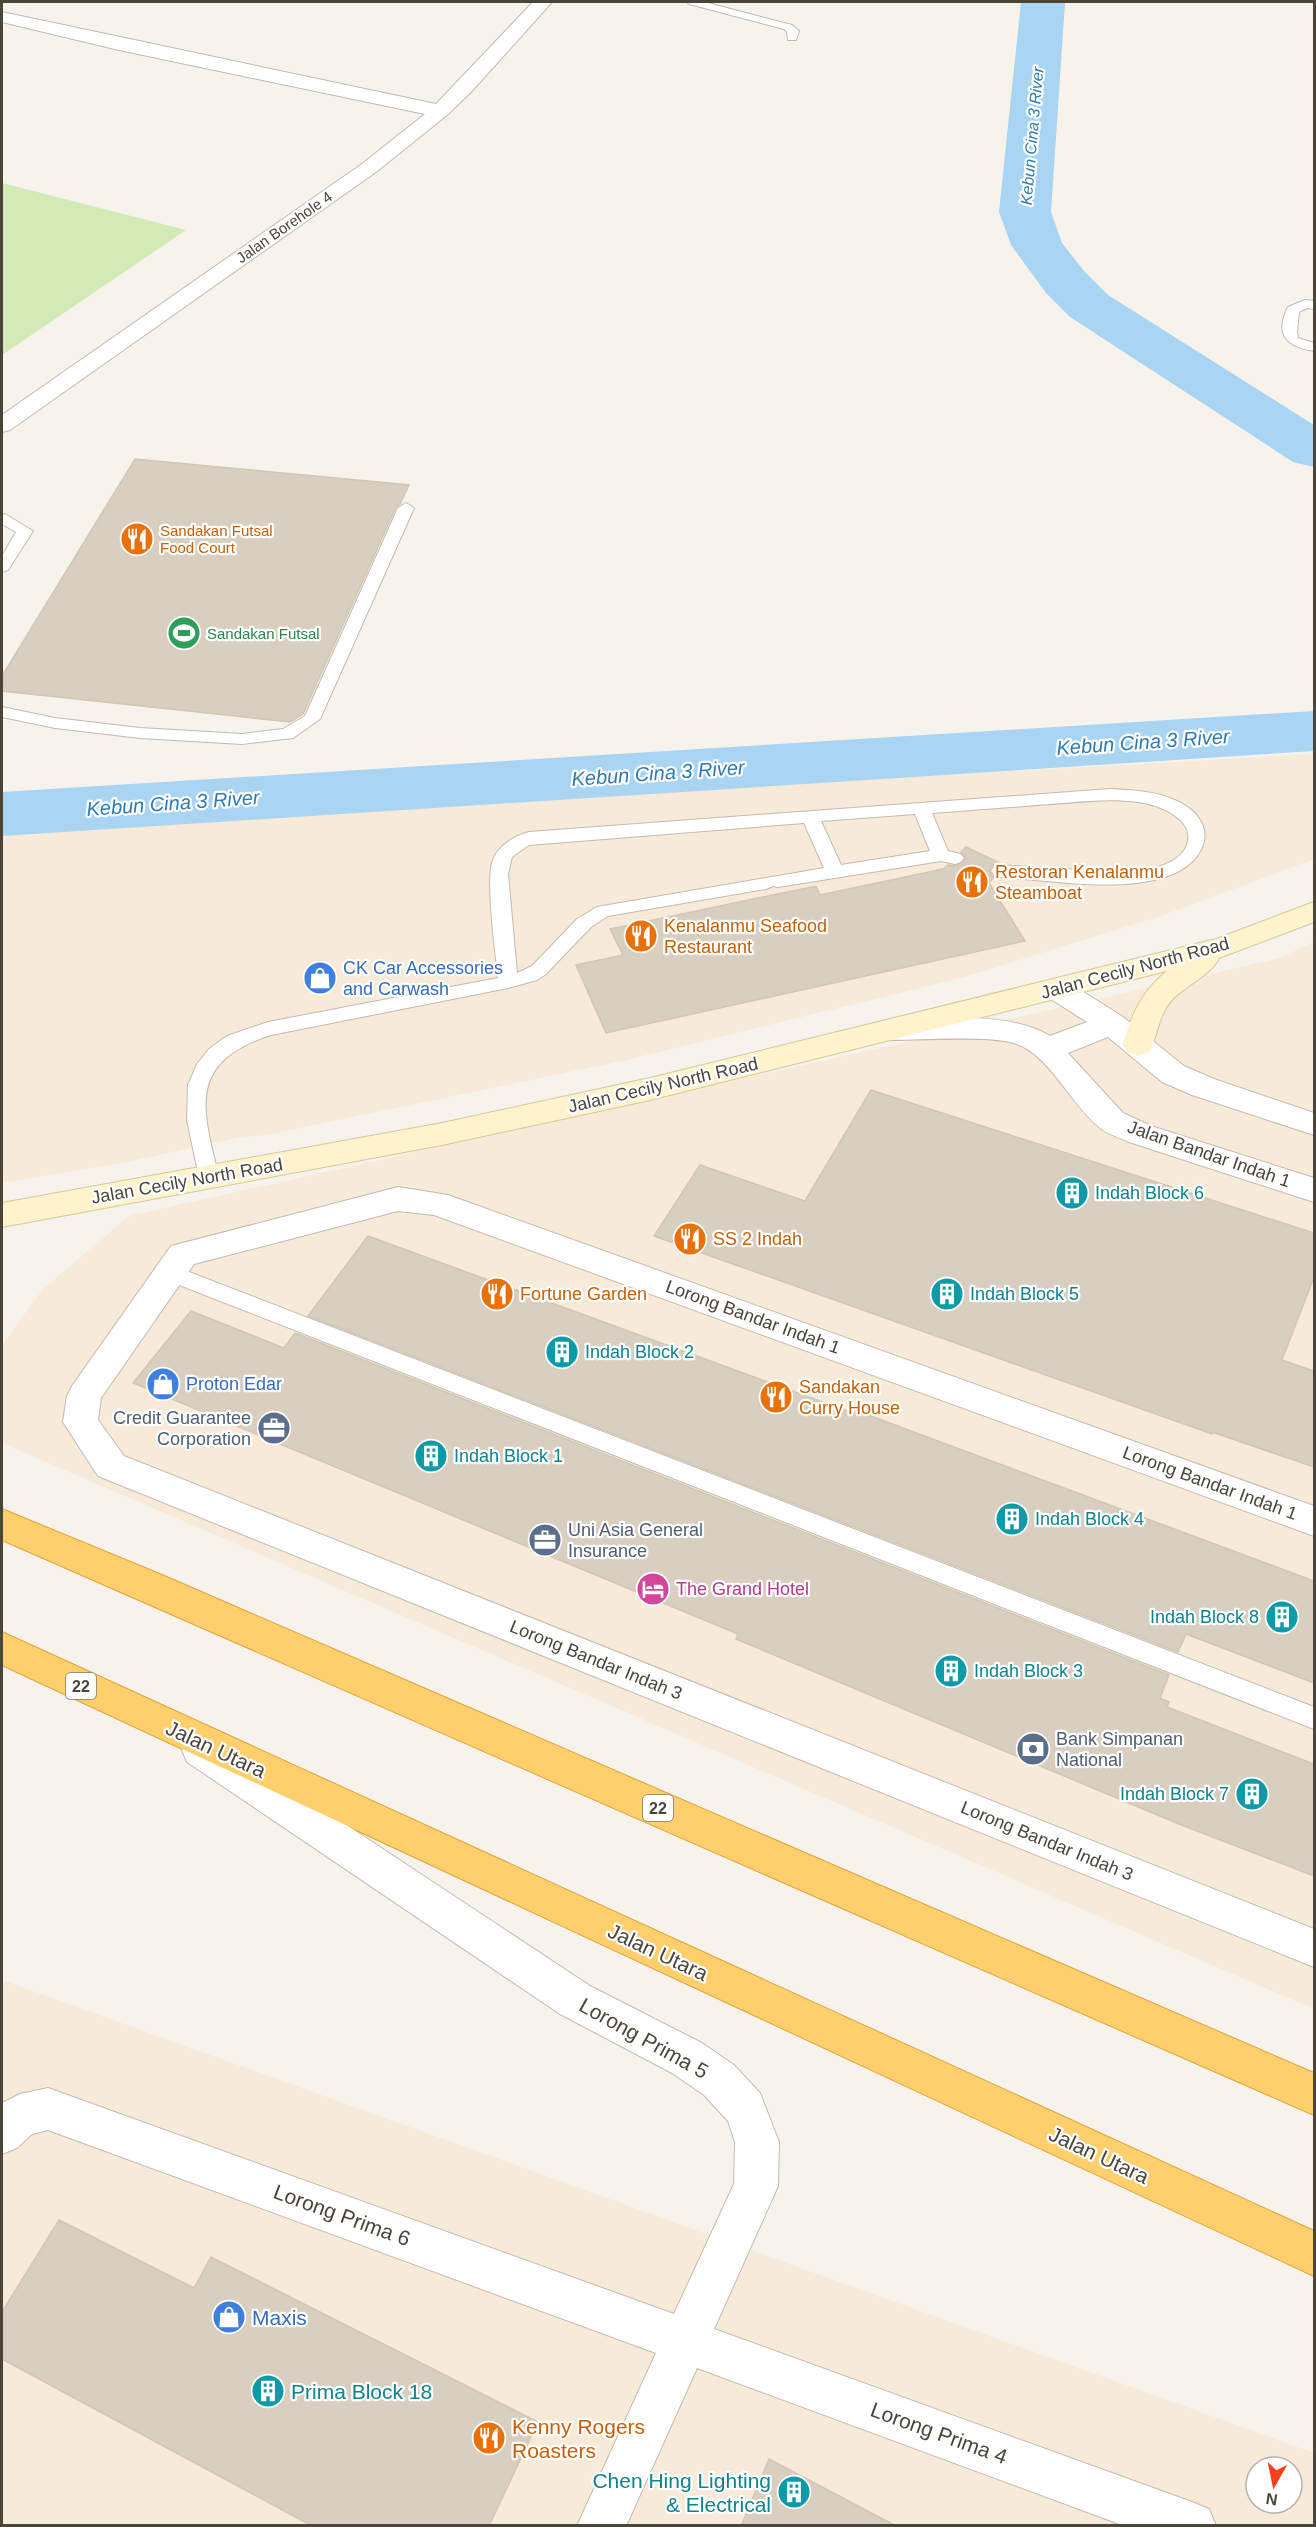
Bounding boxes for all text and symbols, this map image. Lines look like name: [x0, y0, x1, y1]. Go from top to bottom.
water label: Kebun Cina 3 River: [1017, 65, 1047, 206]
street label: Jalan Borehole 4: [233, 188, 335, 266]
restaurant icon: Sandakan Futsal Food Court: [119, 521, 155, 557]
place label: Sandakan Futsal Food Court: [160, 522, 273, 556]
sports icon: Sandakan Futsal: [166, 615, 202, 651]
place label: Sandakan Futsal: [207, 625, 320, 642]
water label: Kebun Cina 3 River: [1056, 725, 1232, 759]
water label: Kebun Cina 3 River: [571, 756, 747, 790]
water label: Kebun Cina 3 River: [86, 786, 262, 820]
place label: Restoran Kenalanmu Steamboat: [995, 862, 1164, 903]
restaurant icon: Restoran Kenalanmu Steamboat: [954, 864, 990, 900]
place label: Kenalanmu Seafood Restaurant: [664, 916, 827, 957]
restaurant icon: Kenalanmu Seafood Restaurant: [623, 918, 659, 954]
street label: Jalan Cecily North Road: [1039, 933, 1231, 1003]
place label: CK Car Accessories and Carwash: [343, 958, 503, 999]
shop icon: CK Car Accessories and Carwash: [302, 960, 338, 996]
street label: Jalan Cecily North Road: [566, 1053, 760, 1117]
street label: Jalan Bandar Indah 1: [1125, 1117, 1293, 1191]
street label: Jalan Cecily North Road: [90, 1154, 284, 1208]
building icon: Indah Block 6: [1054, 1175, 1090, 1211]
place label: Indah Block 6: [1095, 1183, 1204, 1203]
restaurant icon: SS 2 Indah: [672, 1221, 708, 1257]
place label: SS 2 Indah: [713, 1229, 802, 1249]
restaurant icon: Fortune Garden: [479, 1276, 515, 1312]
street label: Lorong Bandar Indah 1: [663, 1276, 843, 1358]
building icon: Indah Block 5: [929, 1276, 965, 1312]
place label: Fortune Garden: [520, 1284, 647, 1304]
place label: Indah Block 5: [970, 1284, 1079, 1304]
building icon: Indah Block 2: [544, 1334, 580, 1370]
place label: Indah Block 2: [585, 1342, 694, 1362]
shop icon: Proton Edar: [145, 1366, 181, 1402]
place label: Proton Edar: [186, 1374, 282, 1394]
place label: Sandakan Curry House: [799, 1377, 900, 1418]
restaurant icon: Sandakan Curry House: [758, 1379, 794, 1415]
place label: Credit Guarantee Corporation: [113, 1408, 251, 1449]
office icon: Credit Guarantee Corporation: [256, 1410, 292, 1446]
building icon: Indah Block 1: [413, 1438, 449, 1474]
street label: Lorong Bandar Indah 1: [1120, 1442, 1300, 1524]
place label: Indah Block 1: [454, 1446, 563, 1466]
building icon: Indah Block 4: [994, 1501, 1030, 1537]
place label: Indah Block 4: [1035, 1509, 1144, 1529]
place label: Uni Asia General Insurance: [568, 1520, 703, 1561]
office icon: Uni Asia General Insurance: [527, 1522, 563, 1558]
hotel icon: The Grand Hotel: [635, 1571, 671, 1607]
place label: The Grand Hotel: [676, 1579, 809, 1599]
building icon: Indah Block 8: [1264, 1599, 1300, 1635]
place label: Indah Block 8: [1150, 1607, 1259, 1627]
street label: Lorong Bandar Indah 3: [507, 1616, 685, 1704]
building icon: Indah Block 3: [933, 1653, 969, 1689]
place label: Indah Block 3: [974, 1661, 1083, 1681]
road number: 22: [66, 1673, 96, 1699]
street label: Jalan Utara: [162, 1716, 270, 1782]
place label: Bank Simpanan National: [1056, 1729, 1183, 1770]
bank icon: Bank Simpanan National: [1015, 1731, 1051, 1767]
building icon: Indah Block 7: [1234, 1776, 1270, 1812]
place label: Indah Block 7: [1120, 1784, 1229, 1804]
road number: 22: [643, 1795, 673, 1821]
street label: Lorong Bandar Indah 3: [958, 1797, 1136, 1885]
street label: Jalan Utara: [604, 1919, 712, 1985]
street label: Lorong Prima 5: [576, 1993, 712, 2083]
street label: Jalan Utara: [1045, 2122, 1153, 2188]
street label: Lorong Prima 6: [271, 2180, 413, 2250]
shop icon: Maxis: [211, 2299, 247, 2335]
place label: Maxis: [252, 2306, 307, 2329]
building icon: Prima Block 18: [250, 2373, 286, 2409]
place label: Prima Block 18: [291, 2380, 432, 2403]
street label: Lorong Prima 4: [868, 2398, 1011, 2468]
place label: Kenny Rogers Roasters: [512, 2415, 645, 2462]
restaurant icon: Kenny Rogers Roasters: [471, 2420, 507, 2456]
north arrow: [1244, 2455, 1304, 2515]
place label: Chen Hing Lighting & Electrical: [592, 2469, 771, 2516]
building icon: Chen Hing Lighting & Electrical: [776, 2474, 812, 2510]
text: N: [1265, 2490, 1279, 2509]

